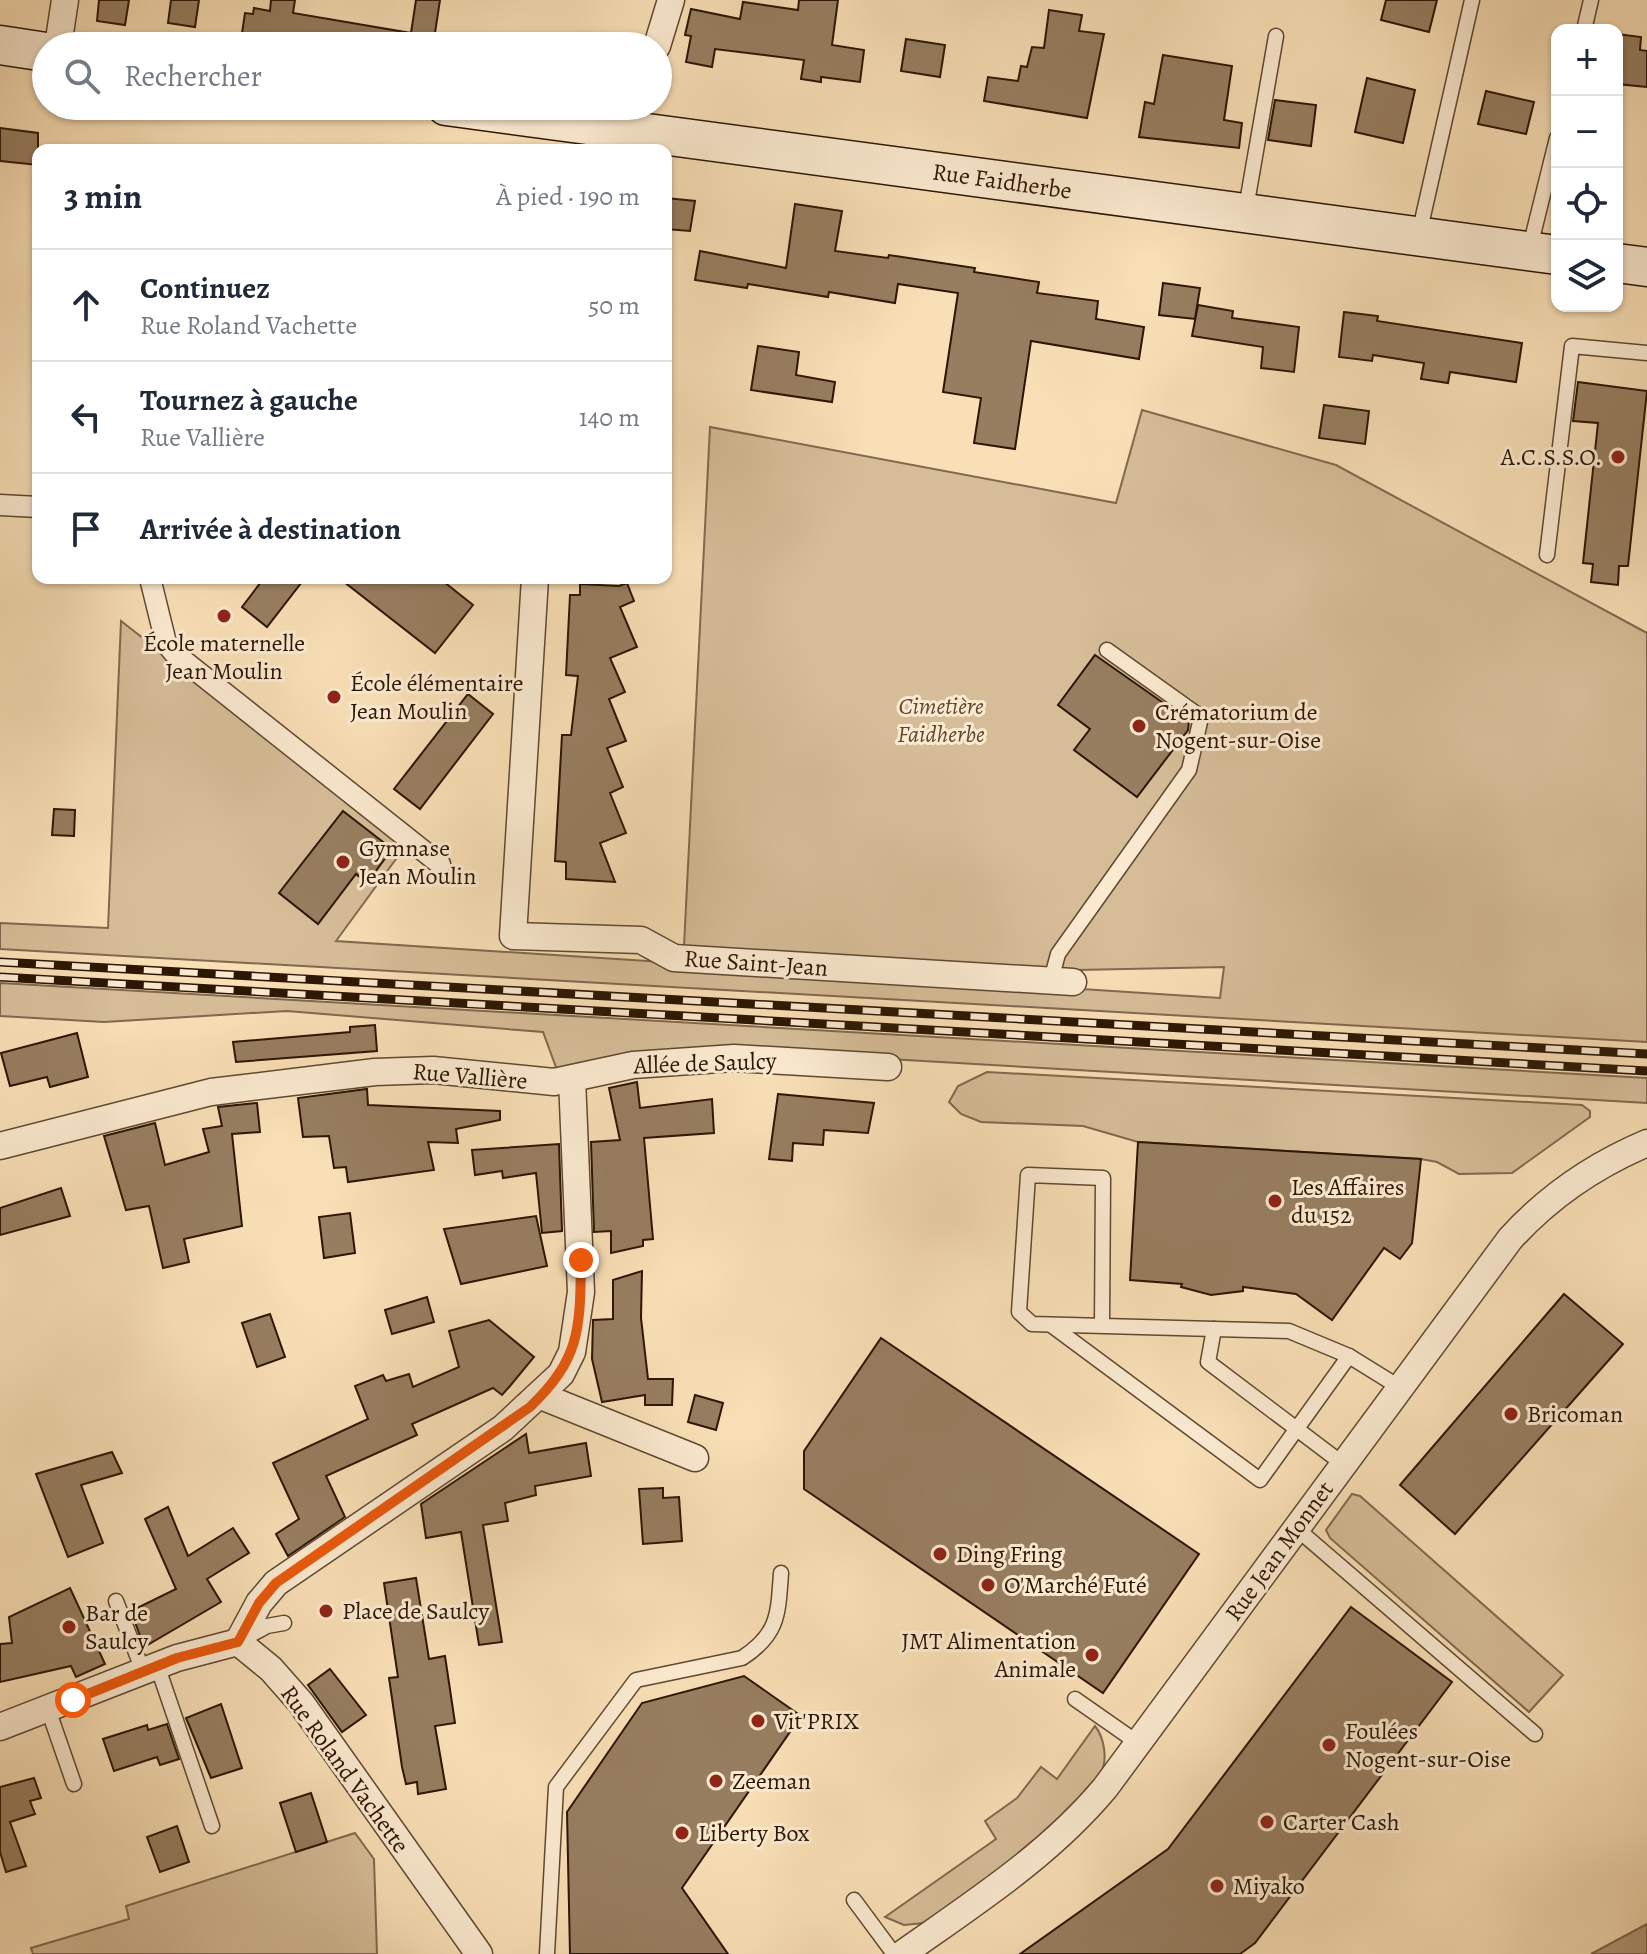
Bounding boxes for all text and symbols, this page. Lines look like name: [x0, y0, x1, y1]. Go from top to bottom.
map controls: [1551, 24, 1623, 312]
button: +: [1551, 24, 1623, 96]
search box: [32, 32, 672, 120]
icon: search: [60, 54, 104, 98]
text: Rechercher: [124, 56, 262, 96]
button: −: [1551, 96, 1623, 168]
street label: Rue Faidherbe: [930, 155, 1074, 207]
button: locate: [1551, 168, 1623, 240]
text: 3 min: [64, 173, 142, 220]
text: À pied · 190 m: [496, 179, 640, 214]
button: layers: [1551, 240, 1623, 312]
text: Continuez: [140, 268, 270, 308]
icon: ahead: [64, 283, 108, 327]
text: 50 m: [588, 288, 640, 323]
text: Rue Roland Vachette: [140, 308, 357, 343]
text: Tournez à gauche: [140, 380, 358, 420]
icon: left: [64, 395, 108, 439]
text: 140 m: [579, 400, 640, 435]
text: Rue Vallière: [140, 420, 265, 455]
place label: A.C.S.S.O.: [1500, 441, 1602, 473]
marker: A.C.S.S.O.: [1609, 448, 1627, 466]
icon: arrive: [64, 507, 108, 551]
text: Arrivée à destination: [140, 509, 401, 549]
marker: École maternelle Jean Moulin: [215, 607, 233, 625]
place label: École maternelle Jean Moulin: [143, 627, 305, 687]
place label: École élémentaire Jean Moulin: [350, 667, 524, 727]
marker: École élémentaire Jean Moulin: [325, 688, 343, 706]
park label: Cimetière Faidherbe: [897, 690, 985, 750]
place label: Crématorium de Nogent-sur-Oise: [1155, 696, 1321, 756]
marker: Crématorium de Nogent-sur-Oise: [1130, 717, 1148, 735]
place label: Gymnase Jean Moulin: [359, 832, 476, 892]
marker: Gymnase Jean Moulin: [334, 853, 352, 871]
street label: Rue Saint-Jean: [683, 942, 829, 984]
street label: Allée de Saulcy: [632, 1045, 777, 1082]
street label: Rue Vallière: [411, 1055, 529, 1097]
place label: Les Affaires du 152: [1291, 1171, 1405, 1231]
marker: Les Affaires du 152: [1266, 1192, 1284, 1210]
route end: [563, 1242, 599, 1278]
place label: Bricoman: [1527, 1398, 1623, 1430]
marker: Bricoman: [1502, 1405, 1520, 1423]
street label: Rue Jean Monnet: [1217, 1474, 1341, 1628]
place label: Ding Fring: [956, 1538, 1063, 1570]
marker: Ding Fring: [931, 1545, 949, 1563]
place label: O'Marché Futé: [1004, 1569, 1147, 1601]
marker: O'Marché Futé: [979, 1576, 997, 1594]
place label: Place de Saulcy: [342, 1595, 489, 1627]
place label: Bar de Saulcy: [85, 1597, 148, 1657]
marker: Place de Saulcy: [317, 1602, 335, 1620]
marker: Bar de Saulcy: [60, 1618, 78, 1636]
place label: JMT Alimentation Animale: [901, 1625, 1076, 1685]
marker: JMT Alimentation Animale: [1083, 1646, 1101, 1664]
street label: Rue Roland Vachette: [273, 1679, 417, 1859]
route start: [55, 1682, 91, 1718]
place label: Vit'PRIX: [773, 1705, 859, 1737]
marker: Vit'PRIX: [749, 1712, 767, 1730]
place label: Foulées Nogent-sur-Oise: [1345, 1715, 1511, 1775]
marker: Foulées Nogent-sur-Oise: [1320, 1736, 1338, 1754]
place label: Zeeman: [732, 1765, 811, 1797]
marker: Zeeman: [707, 1772, 725, 1790]
place label: Carter Cash: [1283, 1806, 1400, 1838]
marker: Carter Cash: [1258, 1813, 1276, 1831]
place label: Liberty Box: [698, 1817, 810, 1849]
marker: Liberty Box: [673, 1824, 691, 1842]
place label: Miyako: [1233, 1870, 1305, 1902]
marker: Miyako: [1208, 1877, 1226, 1895]

